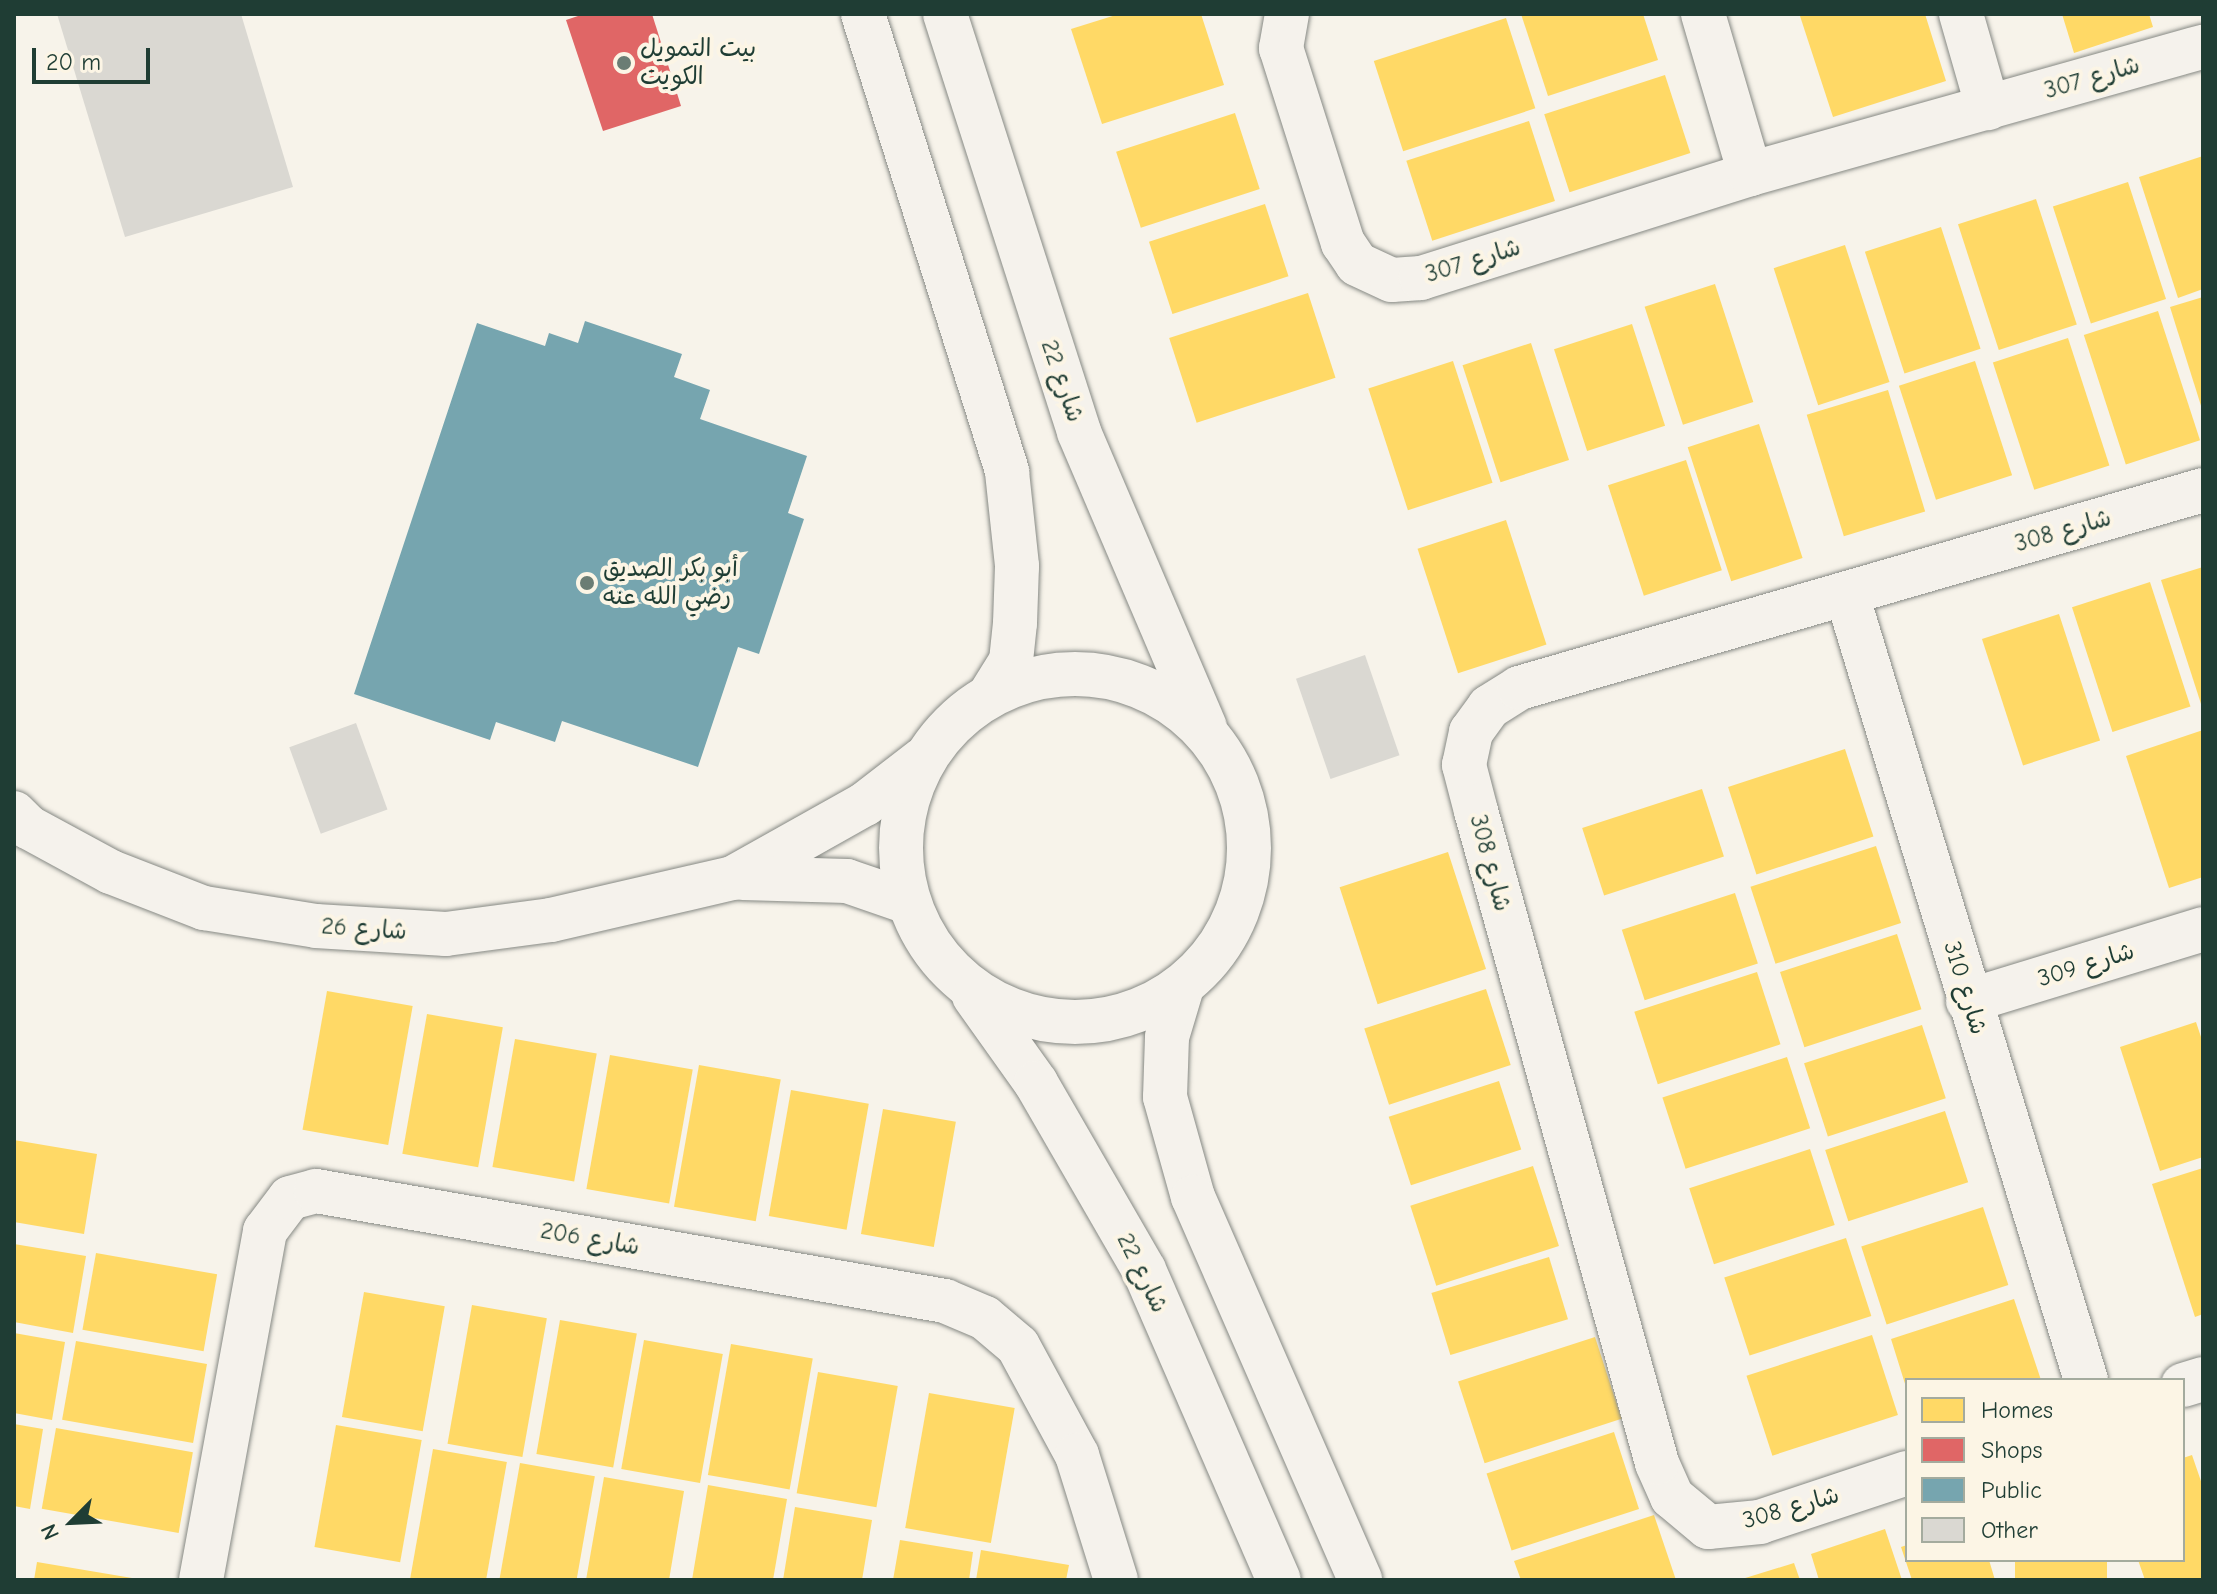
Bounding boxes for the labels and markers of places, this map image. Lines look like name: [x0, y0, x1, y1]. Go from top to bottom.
place label: بيت التمويل الكويت: [640, 35, 756, 91]
marker: بيت التمويل الكويت: [615, 54, 633, 72]
place label: أبو بكر الصديق رضي الله عنه: [603, 555, 738, 611]
marker: أبو بكر الصديق رضي الله عنه: [578, 574, 596, 592]

